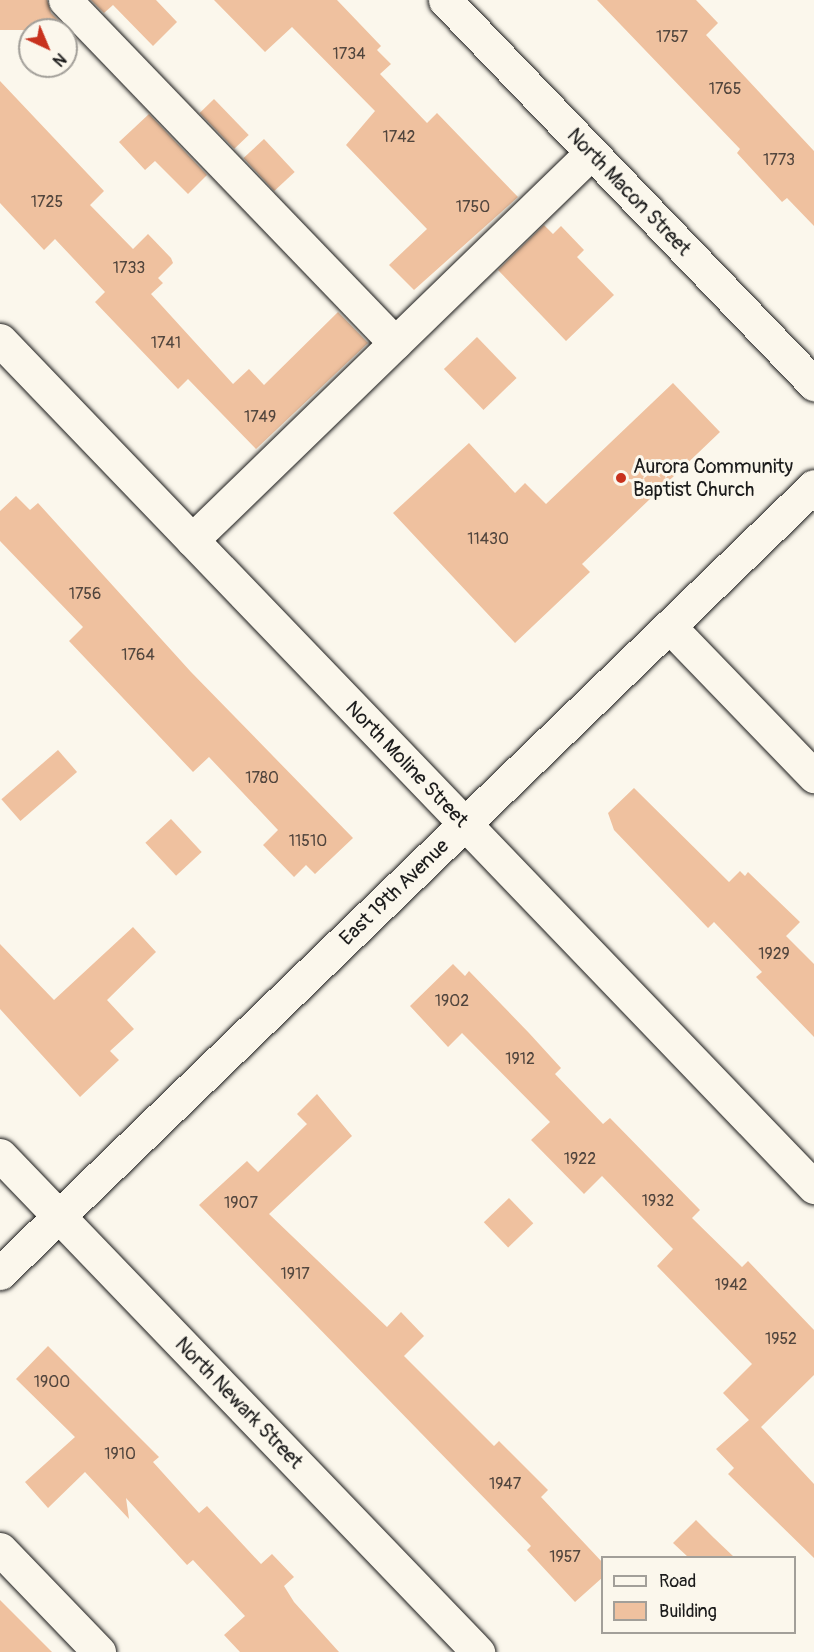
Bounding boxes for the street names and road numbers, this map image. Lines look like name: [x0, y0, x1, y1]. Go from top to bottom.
street label: North Macon Street: [562, 123, 696, 261]
street label: North Moline Street: [341, 696, 473, 832]
street label: East 19th Avenue: [334, 834, 454, 950]
street label: North Newark Street: [170, 1332, 308, 1474]

